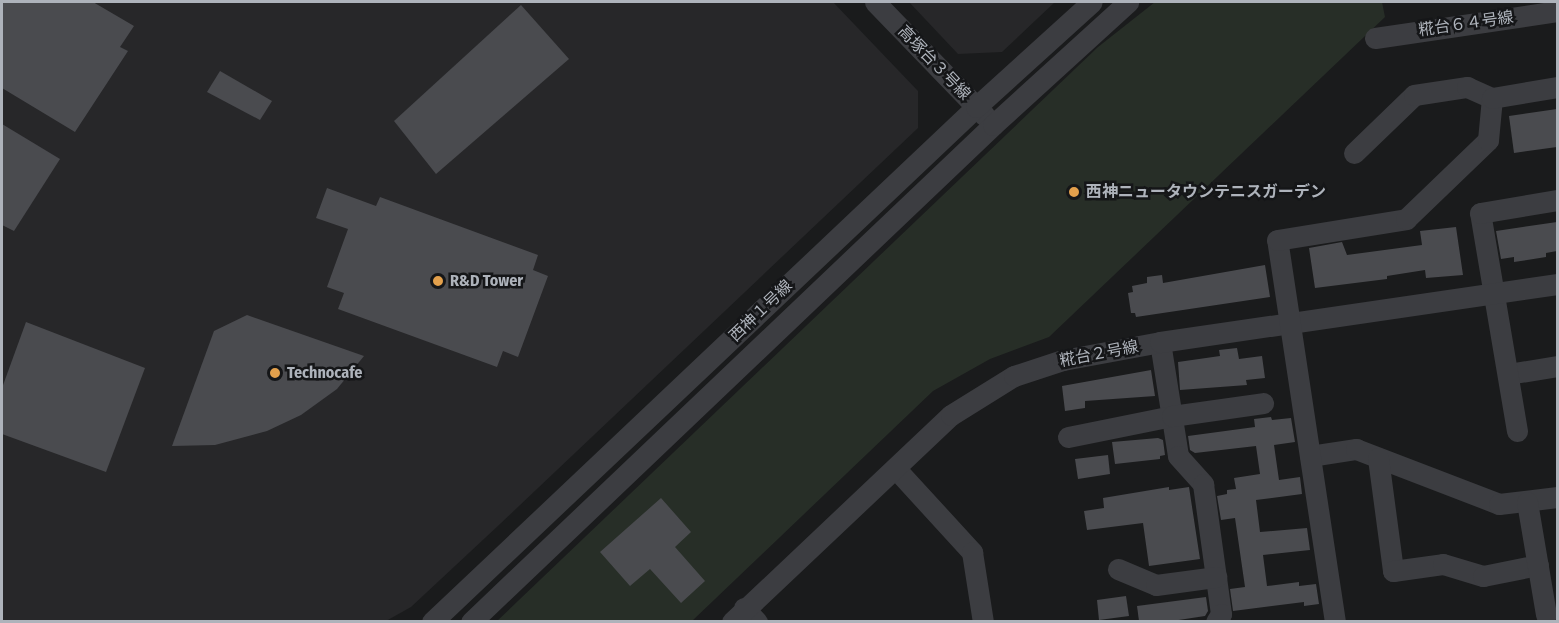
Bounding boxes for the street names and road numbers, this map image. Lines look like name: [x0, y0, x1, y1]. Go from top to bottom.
street label: 糀台６４号線: [1417, 8, 1515, 40]
street label: 高塚台３号線: [894, 22, 974, 104]
street label: 西神１号線: [726, 276, 796, 346]
street label: 糀台２号線: [1058, 337, 1140, 371]

